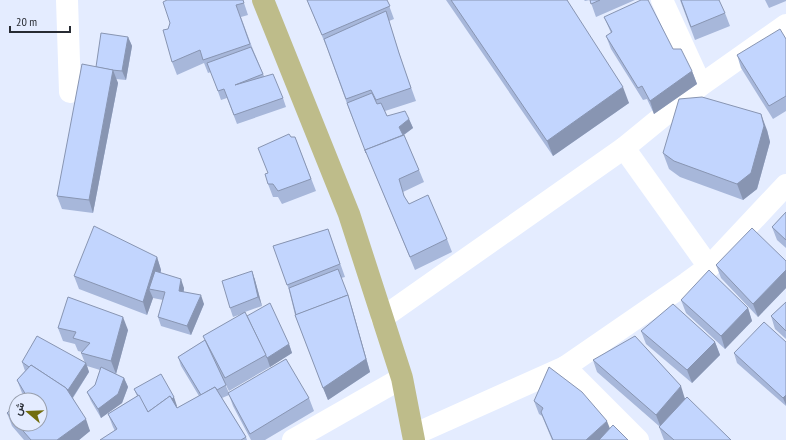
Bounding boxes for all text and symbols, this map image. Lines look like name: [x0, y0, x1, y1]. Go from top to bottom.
scale bar: [10, 8, 70, 34]
text: 20 m: [16, 14, 37, 29]
north arrow: [8, 392, 48, 432]
text: ش: [10, 400, 27, 417]

